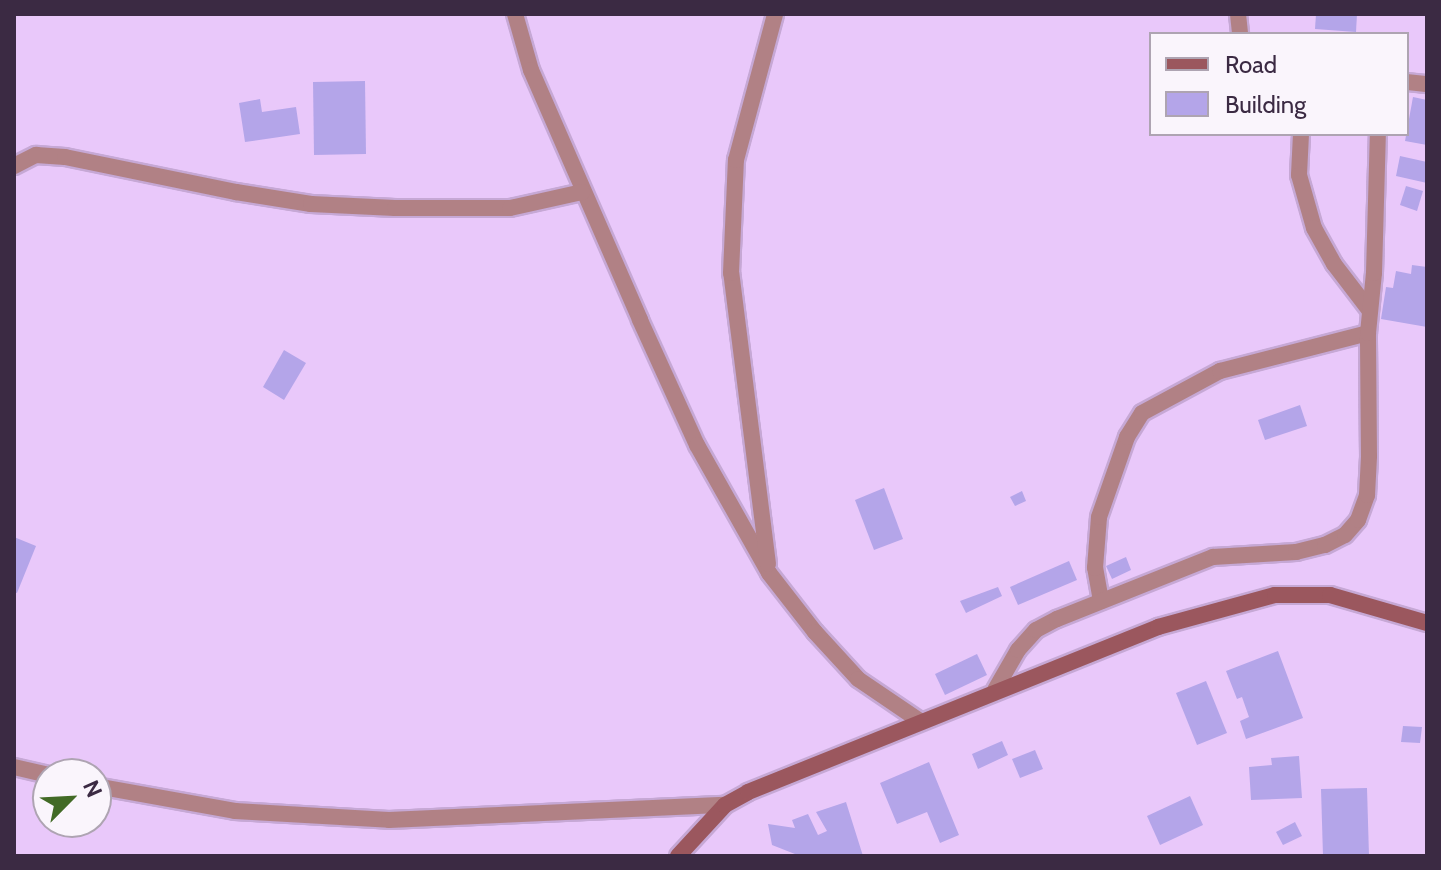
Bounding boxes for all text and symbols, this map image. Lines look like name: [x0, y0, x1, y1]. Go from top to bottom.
legend: [1149, 32, 1409, 136]
text: Road: [1225, 50, 1277, 79]
text: Building: [1225, 90, 1306, 119]
north arrow: [32, 758, 112, 838]
text: N: [77, 776, 108, 801]

